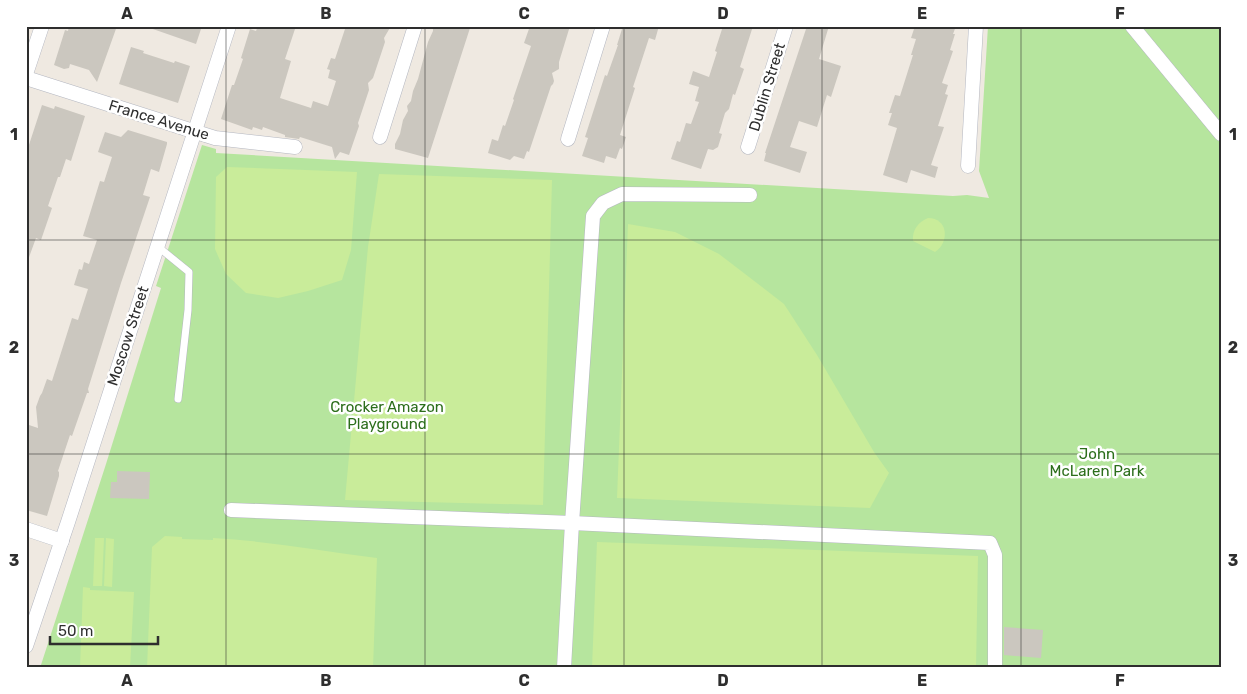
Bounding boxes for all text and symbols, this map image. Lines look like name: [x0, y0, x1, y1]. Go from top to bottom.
text: A: [121, 4, 133, 23]
text: B: [320, 4, 332, 23]
text: C: [518, 4, 530, 23]
text: D: [717, 4, 729, 23]
text: E: [917, 4, 927, 23]
text: F: [1115, 4, 1125, 23]
street label: Dublin Street: [745, 40, 789, 133]
street label: France Avenue: [107, 96, 211, 144]
text: 1: [10, 125, 18, 144]
text: 1: [1229, 125, 1237, 144]
street label: Moscow Street: [103, 284, 153, 388]
text: 2: [9, 338, 19, 357]
text: 2: [1228, 338, 1238, 357]
park label: Crocker Amazon Playground: [330, 398, 444, 433]
park label: John McLaren Park: [1050, 445, 1145, 480]
text: 3: [9, 551, 19, 570]
text: 3: [1228, 551, 1238, 570]
scale bar: [50, 614, 158, 646]
text: 50 m: [58, 622, 93, 640]
text: A: [121, 671, 133, 690]
text: B: [320, 671, 332, 690]
text: C: [518, 671, 530, 690]
text: D: [717, 671, 729, 690]
text: E: [917, 671, 927, 690]
text: F: [1115, 671, 1125, 690]

